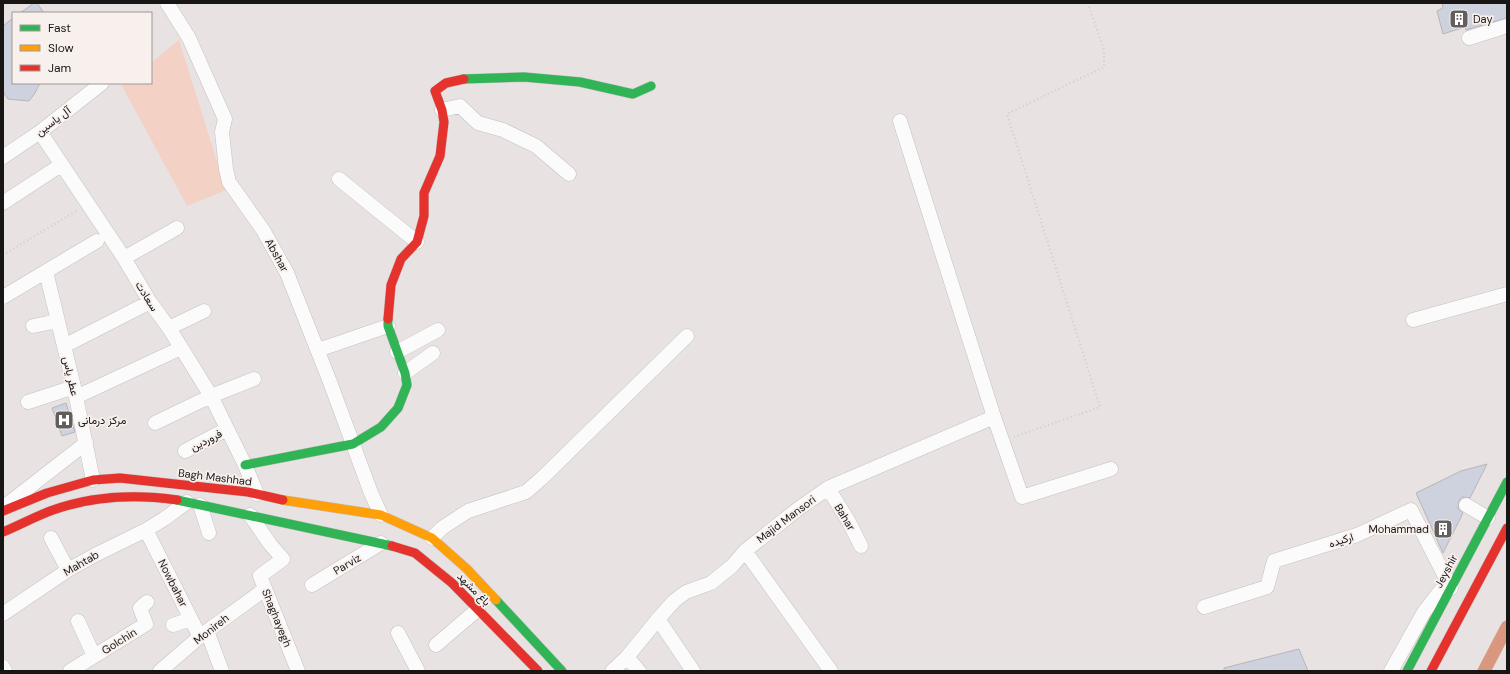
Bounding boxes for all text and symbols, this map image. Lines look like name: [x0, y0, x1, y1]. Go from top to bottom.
building icon: Day: [1448, 8, 1470, 30]
legend: [12, 12, 152, 84]
place label: Day: [1473, 12, 1493, 26]
text: Fast: [48, 20, 71, 36]
text: Slow: [48, 40, 74, 56]
text: Jam: [48, 60, 71, 76]
street label: آل یاسین: [33, 102, 75, 139]
street label: Abshar: [262, 236, 292, 274]
street label: سعادت: [132, 278, 162, 314]
street label: عطر یاس: [60, 355, 82, 397]
hospital icon: مرکز درمانی: [53, 409, 75, 431]
place label: مرکز درمانی: [78, 413, 126, 427]
street label: فروردین: [188, 426, 224, 454]
street label: Bagh Mashhad: [177, 466, 253, 488]
street label: Majid Mansori: [754, 492, 818, 546]
street label: Bahar: [832, 501, 858, 533]
building icon: Mohammad: [1432, 518, 1454, 540]
place label: Mohammad: [1368, 522, 1429, 536]
street label: ارکیده: [1327, 529, 1355, 551]
street label: Mahtab: [61, 547, 101, 579]
street label: Parviz: [331, 550, 363, 578]
street label: Jeyshir: [1431, 552, 1461, 590]
street label: Nowbahar: [155, 557, 191, 609]
street label: باغ مشهد: [454, 569, 494, 609]
street label: Shaghayegh: [259, 587, 295, 649]
street label: Monireh: [190, 611, 232, 647]
street label: Golchin: [99, 625, 139, 657]

